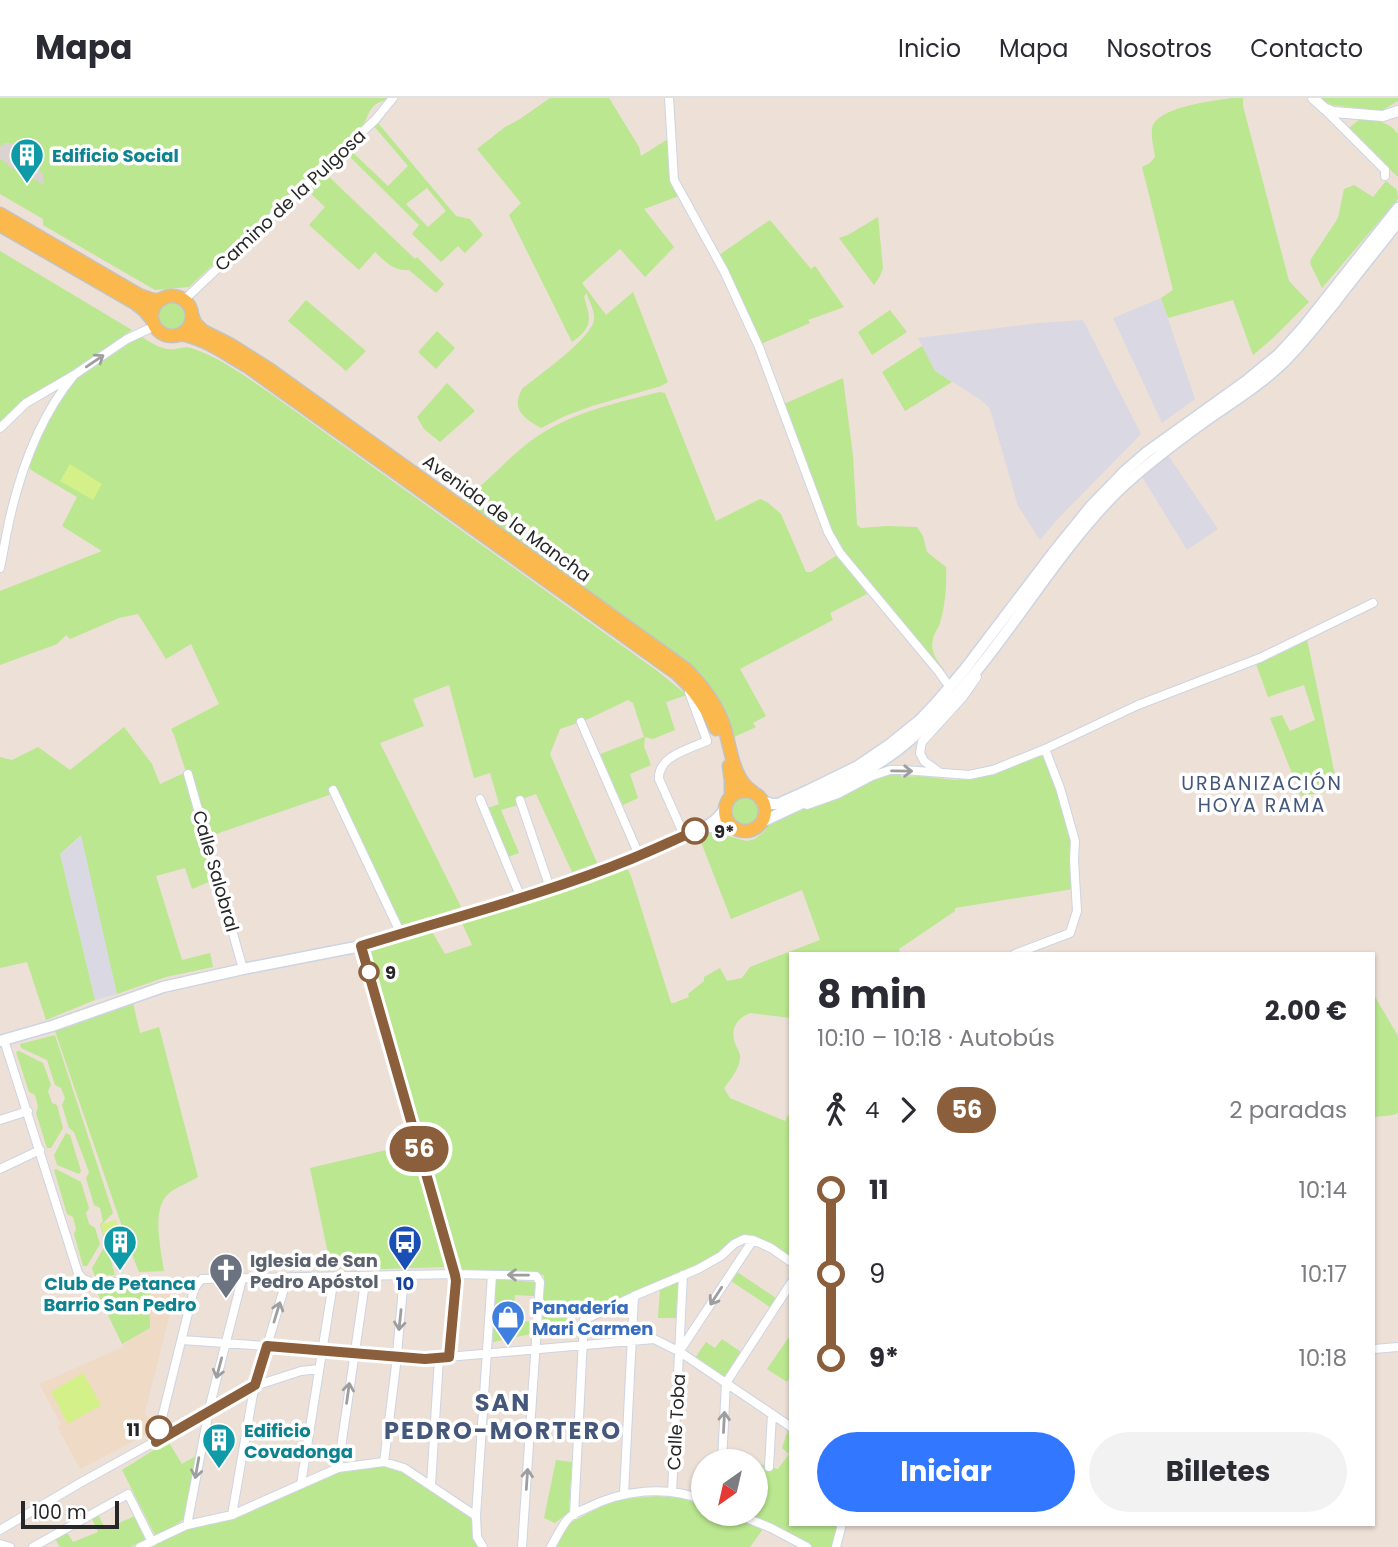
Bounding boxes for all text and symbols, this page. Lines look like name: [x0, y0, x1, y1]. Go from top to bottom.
text: Mapa: [35, 24, 133, 71]
text: Inicio: [898, 32, 961, 65]
text: Mapa: [999, 32, 1068, 65]
text: Nosotros: [1106, 32, 1212, 65]
text: Contacto: [1250, 32, 1363, 65]
street label: Camino de la Pulgosa: [209, 123, 371, 277]
building icon: Edificio Social: [8, 136, 46, 185]
place label: Edificio Social: [52, 143, 179, 168]
one-way arrow: [85, 353, 104, 368]
street label: Avenida de la Mancha: [418, 449, 596, 587]
one-way arrow: [890, 764, 913, 778]
district label: URBANIZACIÓN HOYA RAMA: [1181, 770, 1343, 819]
street label: Calle Salobral: [187, 807, 245, 935]
marker: 9*: [682, 818, 708, 844]
place label: 9*: [714, 819, 735, 844]
place label: 9: [385, 960, 396, 985]
marker: 9: [359, 962, 379, 982]
text: 8 min: [817, 968, 927, 1021]
text: 2.00 €: [1265, 993, 1347, 1029]
text: 10:10 – 10:18 · Autobús: [817, 1022, 1055, 1054]
icon: walk: [817, 1091, 855, 1129]
icon: forward: [889, 1091, 927, 1129]
text: 56: [951, 1093, 982, 1126]
text: 4: [865, 1094, 879, 1126]
text: 2 paradas: [1229, 1094, 1347, 1126]
line badge: 56: [388, 1126, 450, 1172]
text: 56: [404, 1132, 434, 1165]
text: 11: [869, 1172, 889, 1208]
text: 10:14: [1298, 1174, 1347, 1206]
building icon: Club de Petanca Barrio San Pedro: [101, 1223, 139, 1272]
bus stop icon: 10: [386, 1223, 424, 1272]
place label: Iglesia de San Pedro Apóstol: [250, 1248, 379, 1294]
church icon: Iglesia de San Pedro Apóstol: [207, 1251, 245, 1300]
text: 9: [869, 1256, 885, 1292]
text: 10:17: [1300, 1258, 1347, 1290]
one-way arrow: [506, 1268, 529, 1282]
place label: Club de Petanca Barrio San Pedro: [43, 1271, 197, 1317]
place label: 10: [396, 1271, 414, 1296]
one-way arrow: [709, 1286, 723, 1305]
place label: Panadería Mari Carmen: [532, 1295, 654, 1341]
shop icon: Panadería Mari Carmen: [489, 1298, 527, 1347]
one-way arrow: [272, 1301, 285, 1323]
one-way arrow: [393, 1309, 406, 1331]
text: 9*: [869, 1340, 899, 1376]
text: 10:18: [1298, 1342, 1347, 1374]
one-way arrow: [212, 1357, 225, 1379]
street label: Calle Toba: [661, 1373, 691, 1471]
one-way arrow: [342, 1383, 355, 1405]
district label: SAN PEDRO-MORTERO: [384, 1386, 622, 1447]
one-way arrow: [718, 1411, 731, 1434]
marker: 11: [146, 1416, 172, 1442]
place label: 11: [126, 1417, 140, 1442]
place label: Edificio Covadonga: [244, 1418, 353, 1464]
building icon: Edificio Covadonga: [200, 1421, 238, 1470]
button: Iniciar: [817, 1432, 1075, 1512]
button: Billetes: [1089, 1432, 1347, 1512]
north arrow: [691, 1449, 768, 1526]
map controls: [691, 1449, 768, 1526]
one-way arrow: [190, 1456, 204, 1479]
one-way arrow: [520, 1468, 533, 1491]
scale bar: [21, 1498, 119, 1530]
text: 100 m: [32, 1499, 87, 1526]

